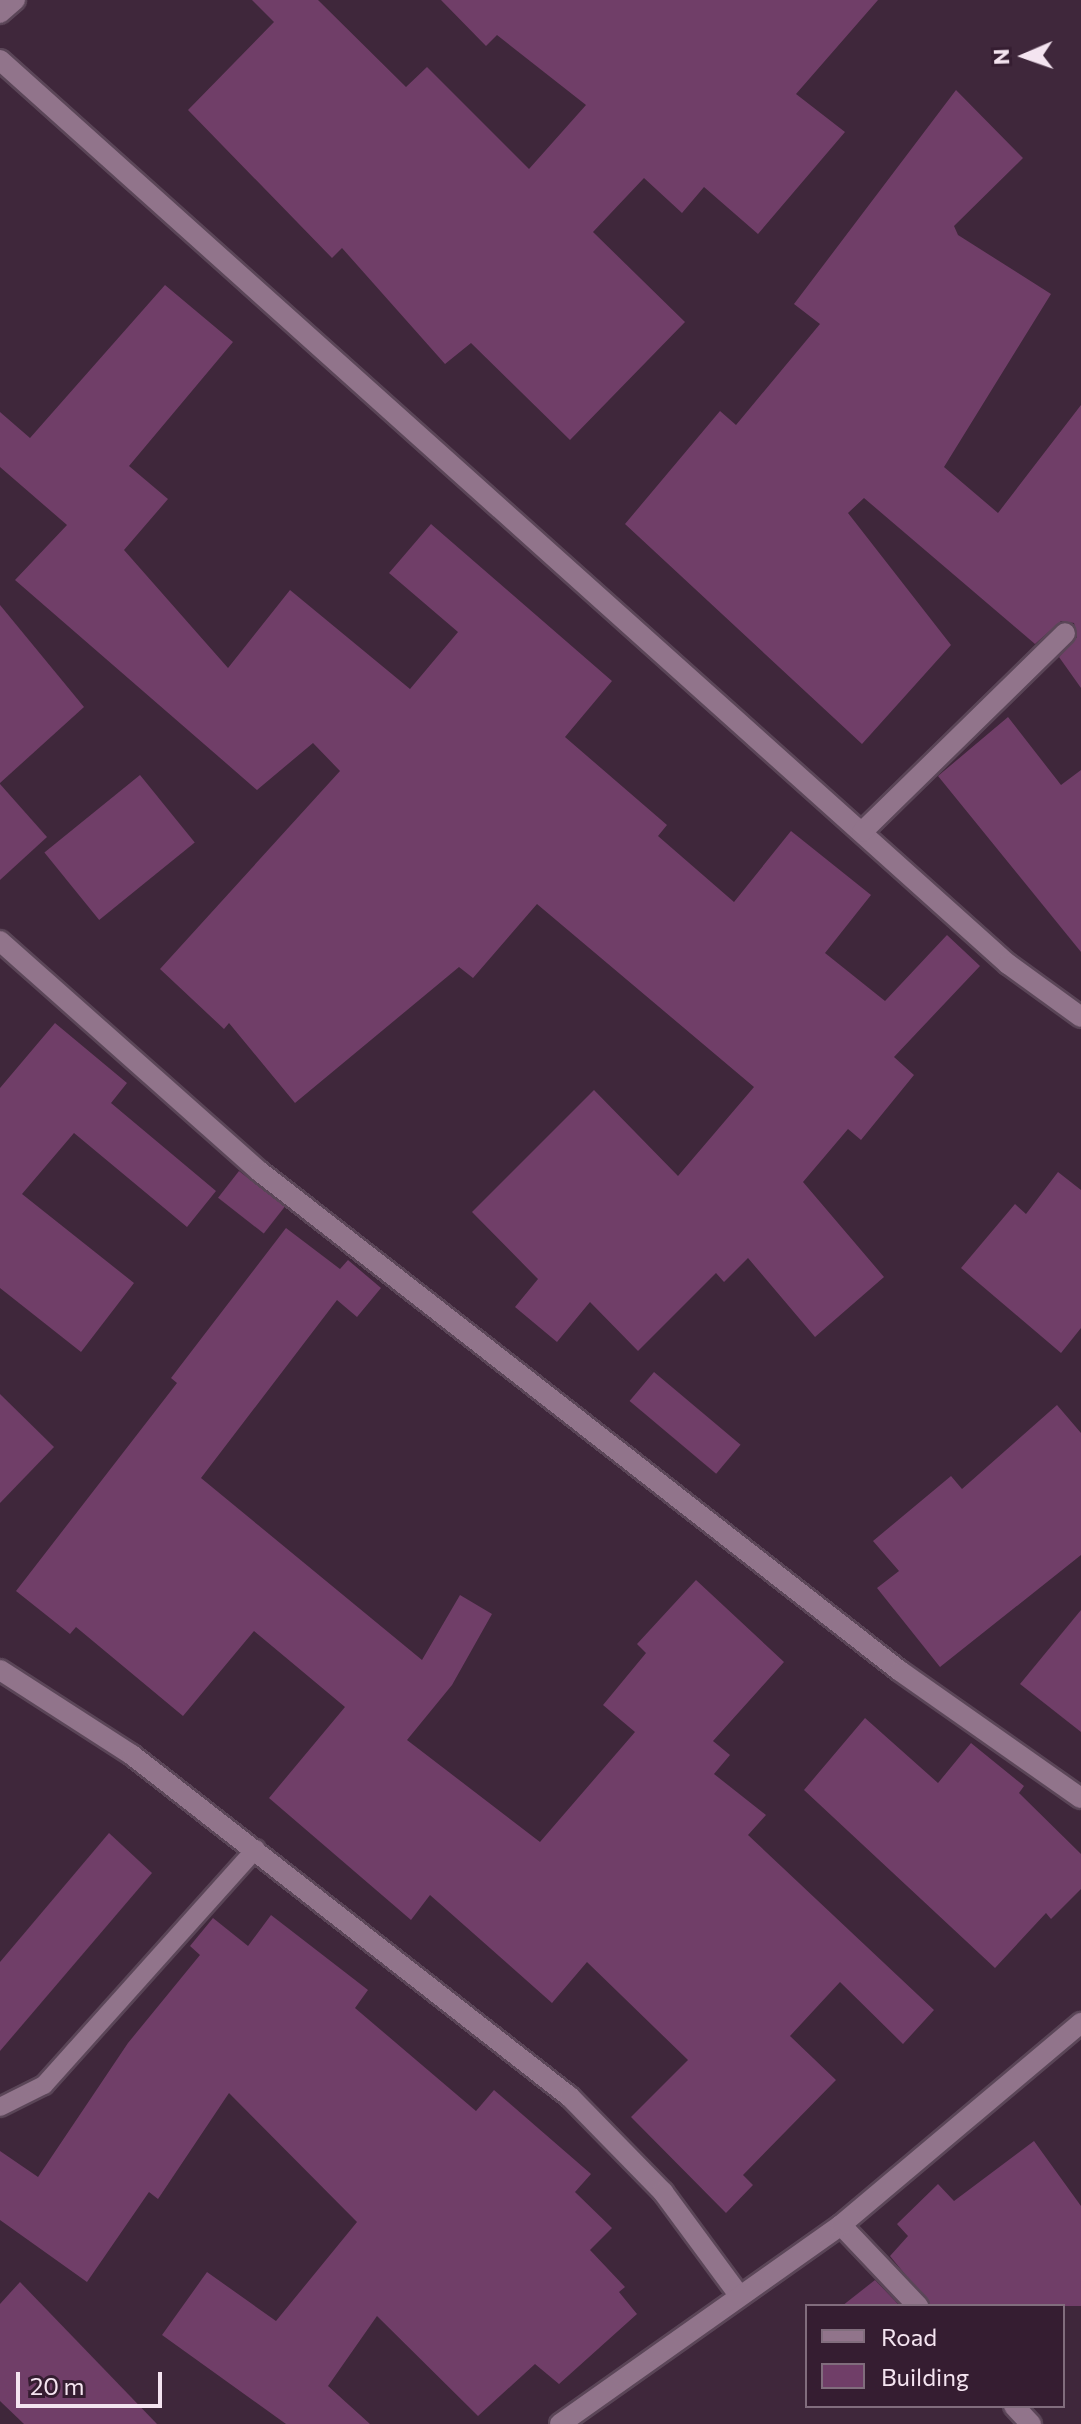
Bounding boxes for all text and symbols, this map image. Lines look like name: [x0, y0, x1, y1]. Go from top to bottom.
north arrow: [985, 16, 1065, 96]
text: N: [987, 48, 1014, 66]
legend: [805, 2304, 1065, 2408]
text: Road: [881, 2322, 937, 2351]
scale bar: [20, 2356, 166, 2406]
text: Building: [881, 2362, 969, 2391]
text: 20 m: [30, 2371, 84, 2400]

